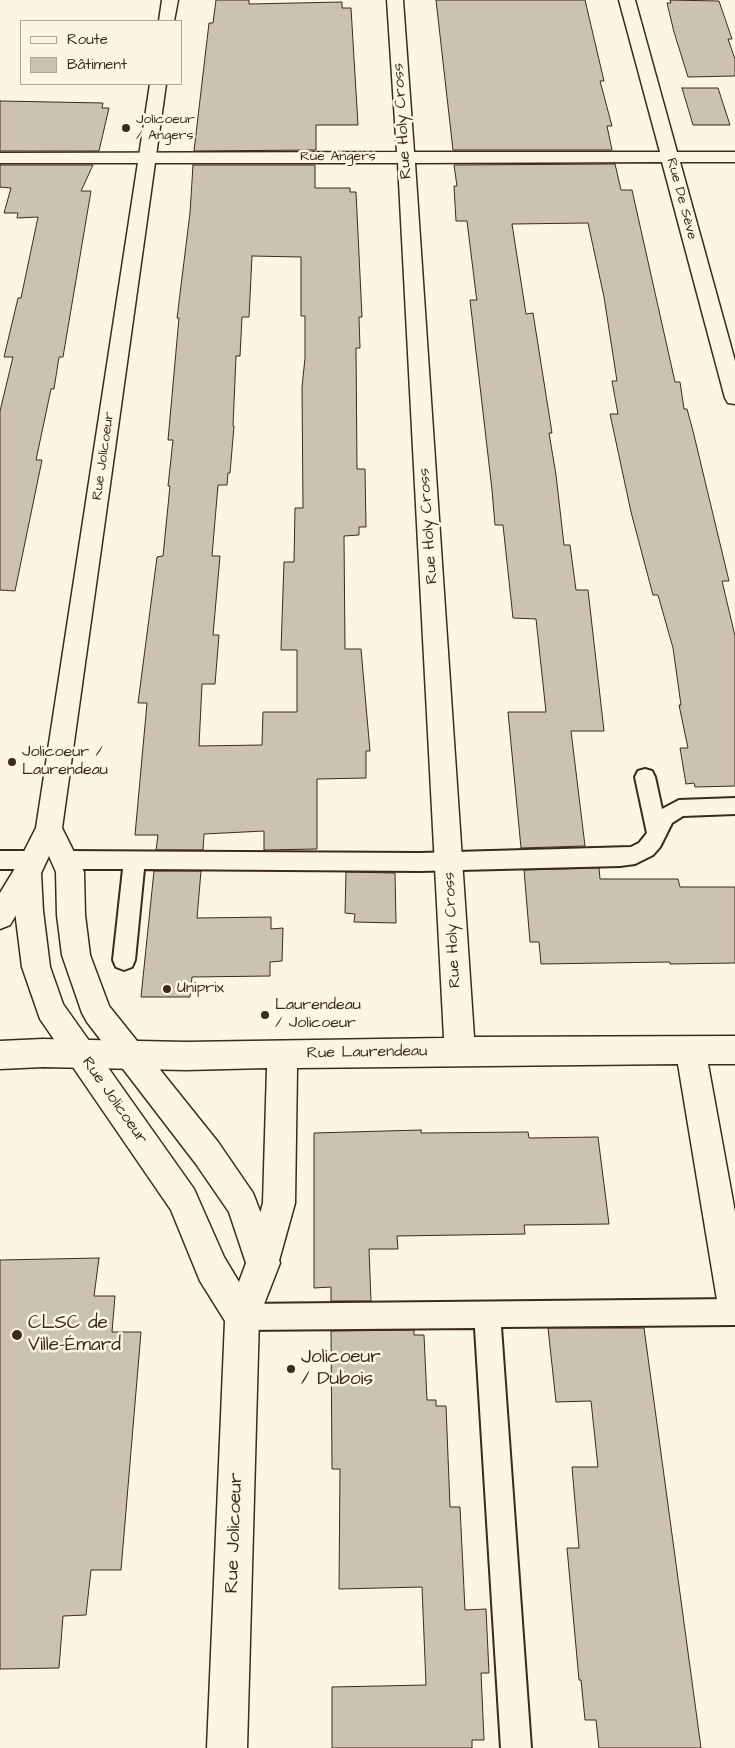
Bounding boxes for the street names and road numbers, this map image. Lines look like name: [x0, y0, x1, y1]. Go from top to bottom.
street label: Rue Holy Cross: [389, 62, 417, 180]
street label: Rue Angers: [300, 149, 376, 165]
street label: Rue De Sève: [662, 156, 700, 242]
street label: Rue Jolicoeur: [89, 411, 119, 501]
street label: Rue Holy Cross: [415, 467, 443, 585]
street label: Rue Holy Cross: [440, 871, 466, 989]
street label: Rue Laurendeau: [307, 1042, 427, 1064]
street label: Rue Jolicoeur: [77, 1054, 151, 1148]
street label: Rue Jolicoeur: [221, 1472, 249, 1594]

